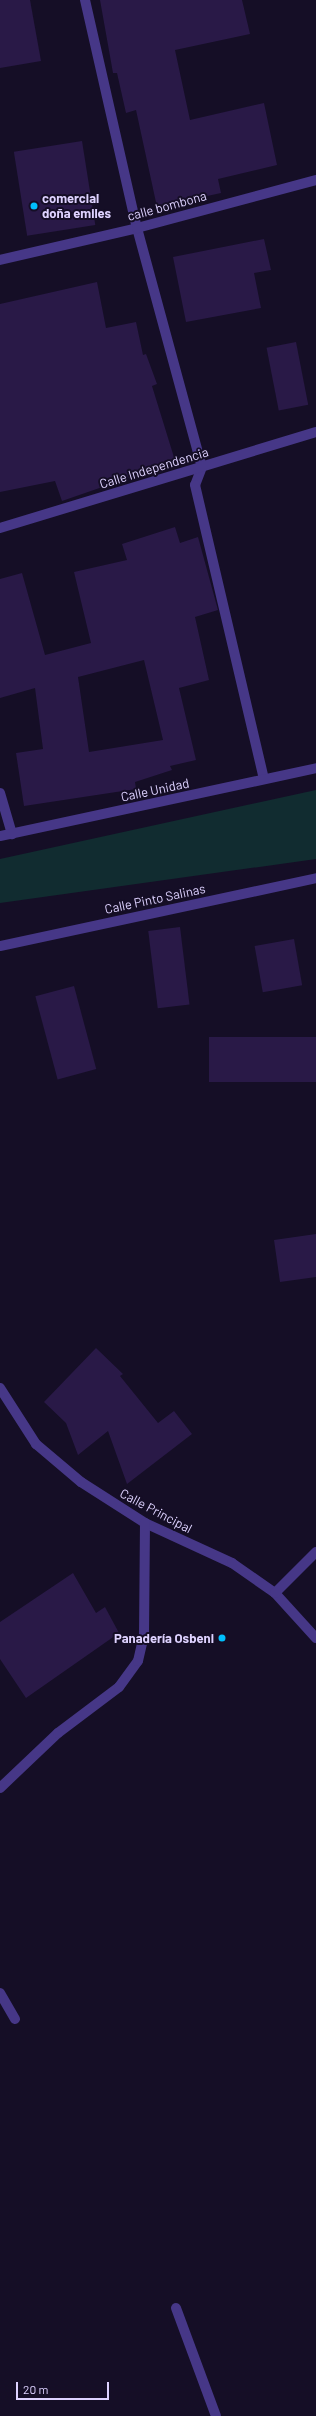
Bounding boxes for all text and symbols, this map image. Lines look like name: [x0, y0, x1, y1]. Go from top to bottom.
street label: calle bombona: [126, 188, 208, 224]
place label: comercial doña emiles: [42, 191, 111, 222]
marker: comercial doña emiles: [29, 201, 39, 211]
street label: Calle Independencia: [98, 444, 210, 492]
street label: Calle Unidad: [119, 775, 191, 805]
street label: Calle Pinto Salinas: [103, 881, 207, 917]
street label: Calle Principal: [117, 1485, 195, 1537]
place label: Panadería Osbeni: [114, 1630, 214, 1646]
marker: Panadería Osbeni: [217, 1633, 227, 1643]
scale bar: [18, 2374, 111, 2400]
text: 20 m: [23, 2382, 49, 2396]

